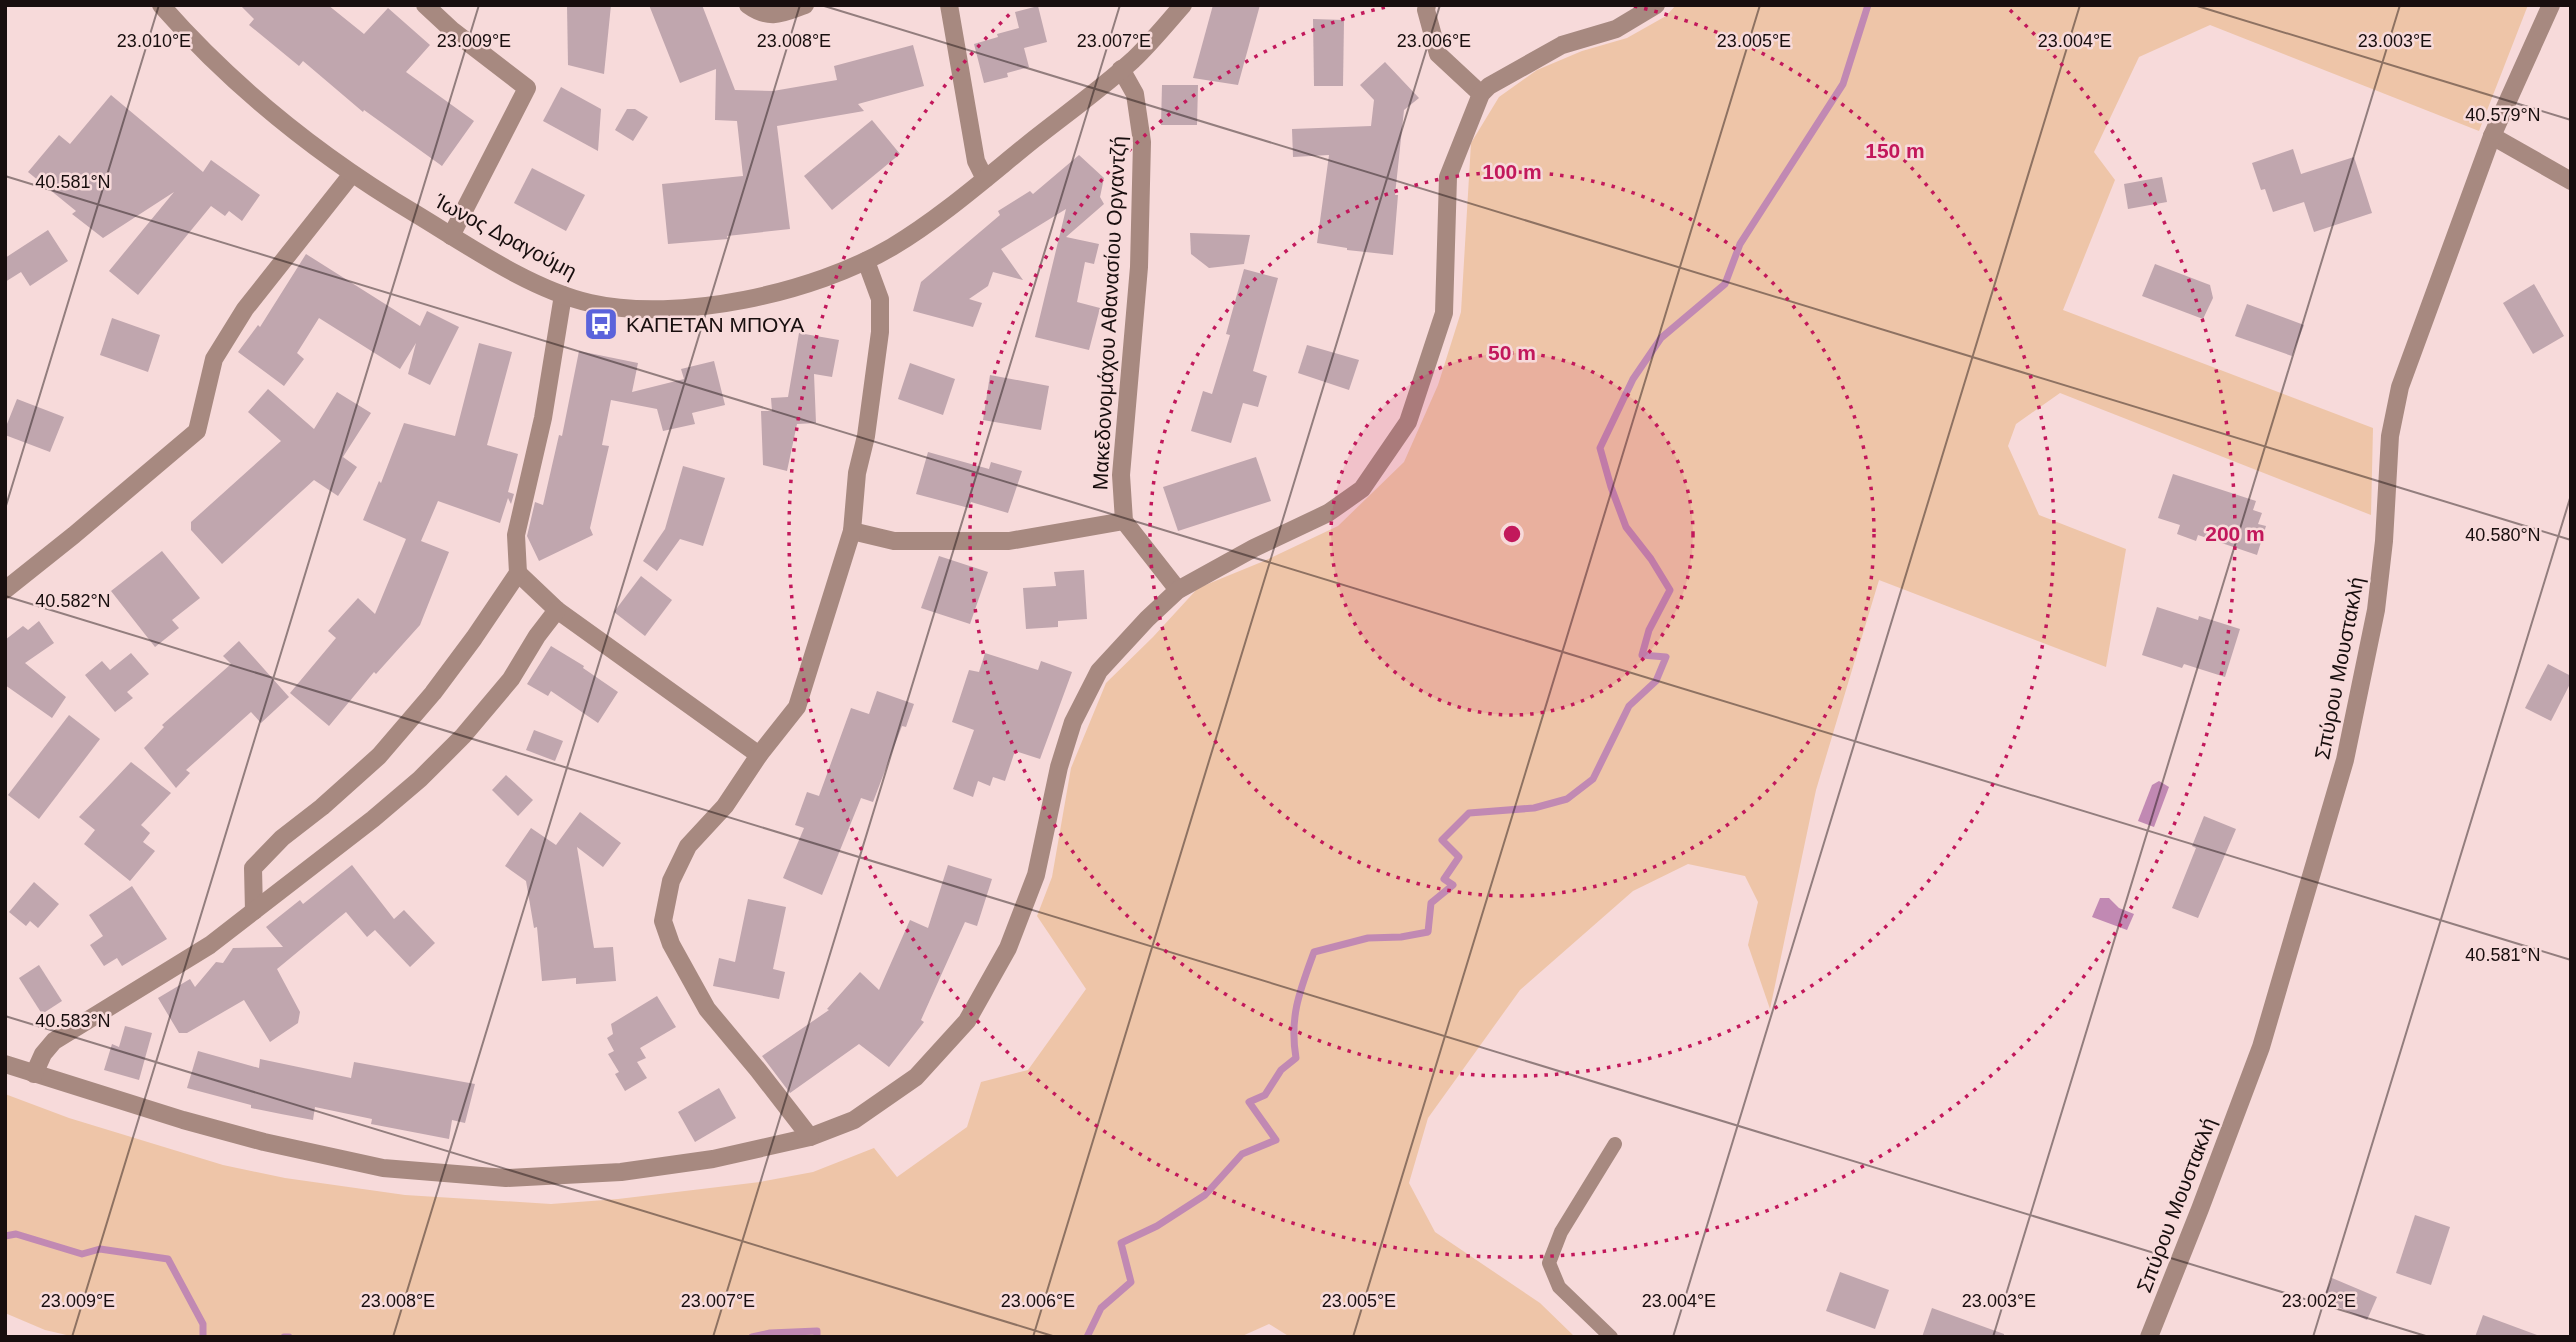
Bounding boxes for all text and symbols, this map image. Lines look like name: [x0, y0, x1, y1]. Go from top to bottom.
text: 23.010°E: [117, 31, 191, 51]
text: 23.009°E: [437, 31, 511, 51]
text: 23.008°E: [757, 31, 831, 51]
text: 23.007°E: [1077, 31, 1151, 51]
text: 23.006°E: [1397, 31, 1471, 51]
text: 23.005°E: [1717, 31, 1791, 51]
text: 23.004°E: [2038, 31, 2112, 51]
text: 23.003°E: [2358, 31, 2432, 51]
text: 40.579°N: [2465, 105, 2541, 125]
street label: Μακεδονομάχου Αθανασίου Οργαντζή: [1088, 135, 1130, 491]
text: 150 m: [1865, 139, 1925, 162]
text: 100 m: [1482, 160, 1542, 183]
text: 40.581°N: [35, 172, 111, 192]
street label: Ίωνος Δραγούμη: [430, 189, 581, 283]
bus stop icon: ΚΑΠΕΤΑΝ ΜΠΟΥΑ: [582, 305, 620, 343]
place label: ΚΑΠΕΤΑΝ ΜΠΟΥΑ: [626, 313, 804, 336]
text: 50 m: [1488, 341, 1536, 364]
centre of rings: [1500, 522, 1524, 546]
text: 200 m: [2205, 522, 2265, 545]
text: 40.580°N: [2465, 525, 2541, 545]
street label: Σπύρου Μουστακλή: [2310, 575, 2368, 761]
text: 40.582°N: [35, 591, 111, 611]
text: 40.581°N: [2465, 945, 2541, 965]
text: 40.583°N: [35, 1011, 111, 1031]
street label: Σπύρου Μουστακλή: [2132, 1114, 2220, 1296]
text: 23.009°E: [41, 1291, 115, 1311]
text: 23.008°E: [361, 1291, 435, 1311]
text: 23.007°E: [681, 1291, 755, 1311]
text: 23.006°E: [1001, 1291, 1075, 1311]
text: 23.005°E: [1322, 1291, 1396, 1311]
text: 23.004°E: [1642, 1291, 1716, 1311]
text: 23.003°E: [1962, 1291, 2036, 1311]
text: 23.002°E: [2282, 1291, 2356, 1311]

